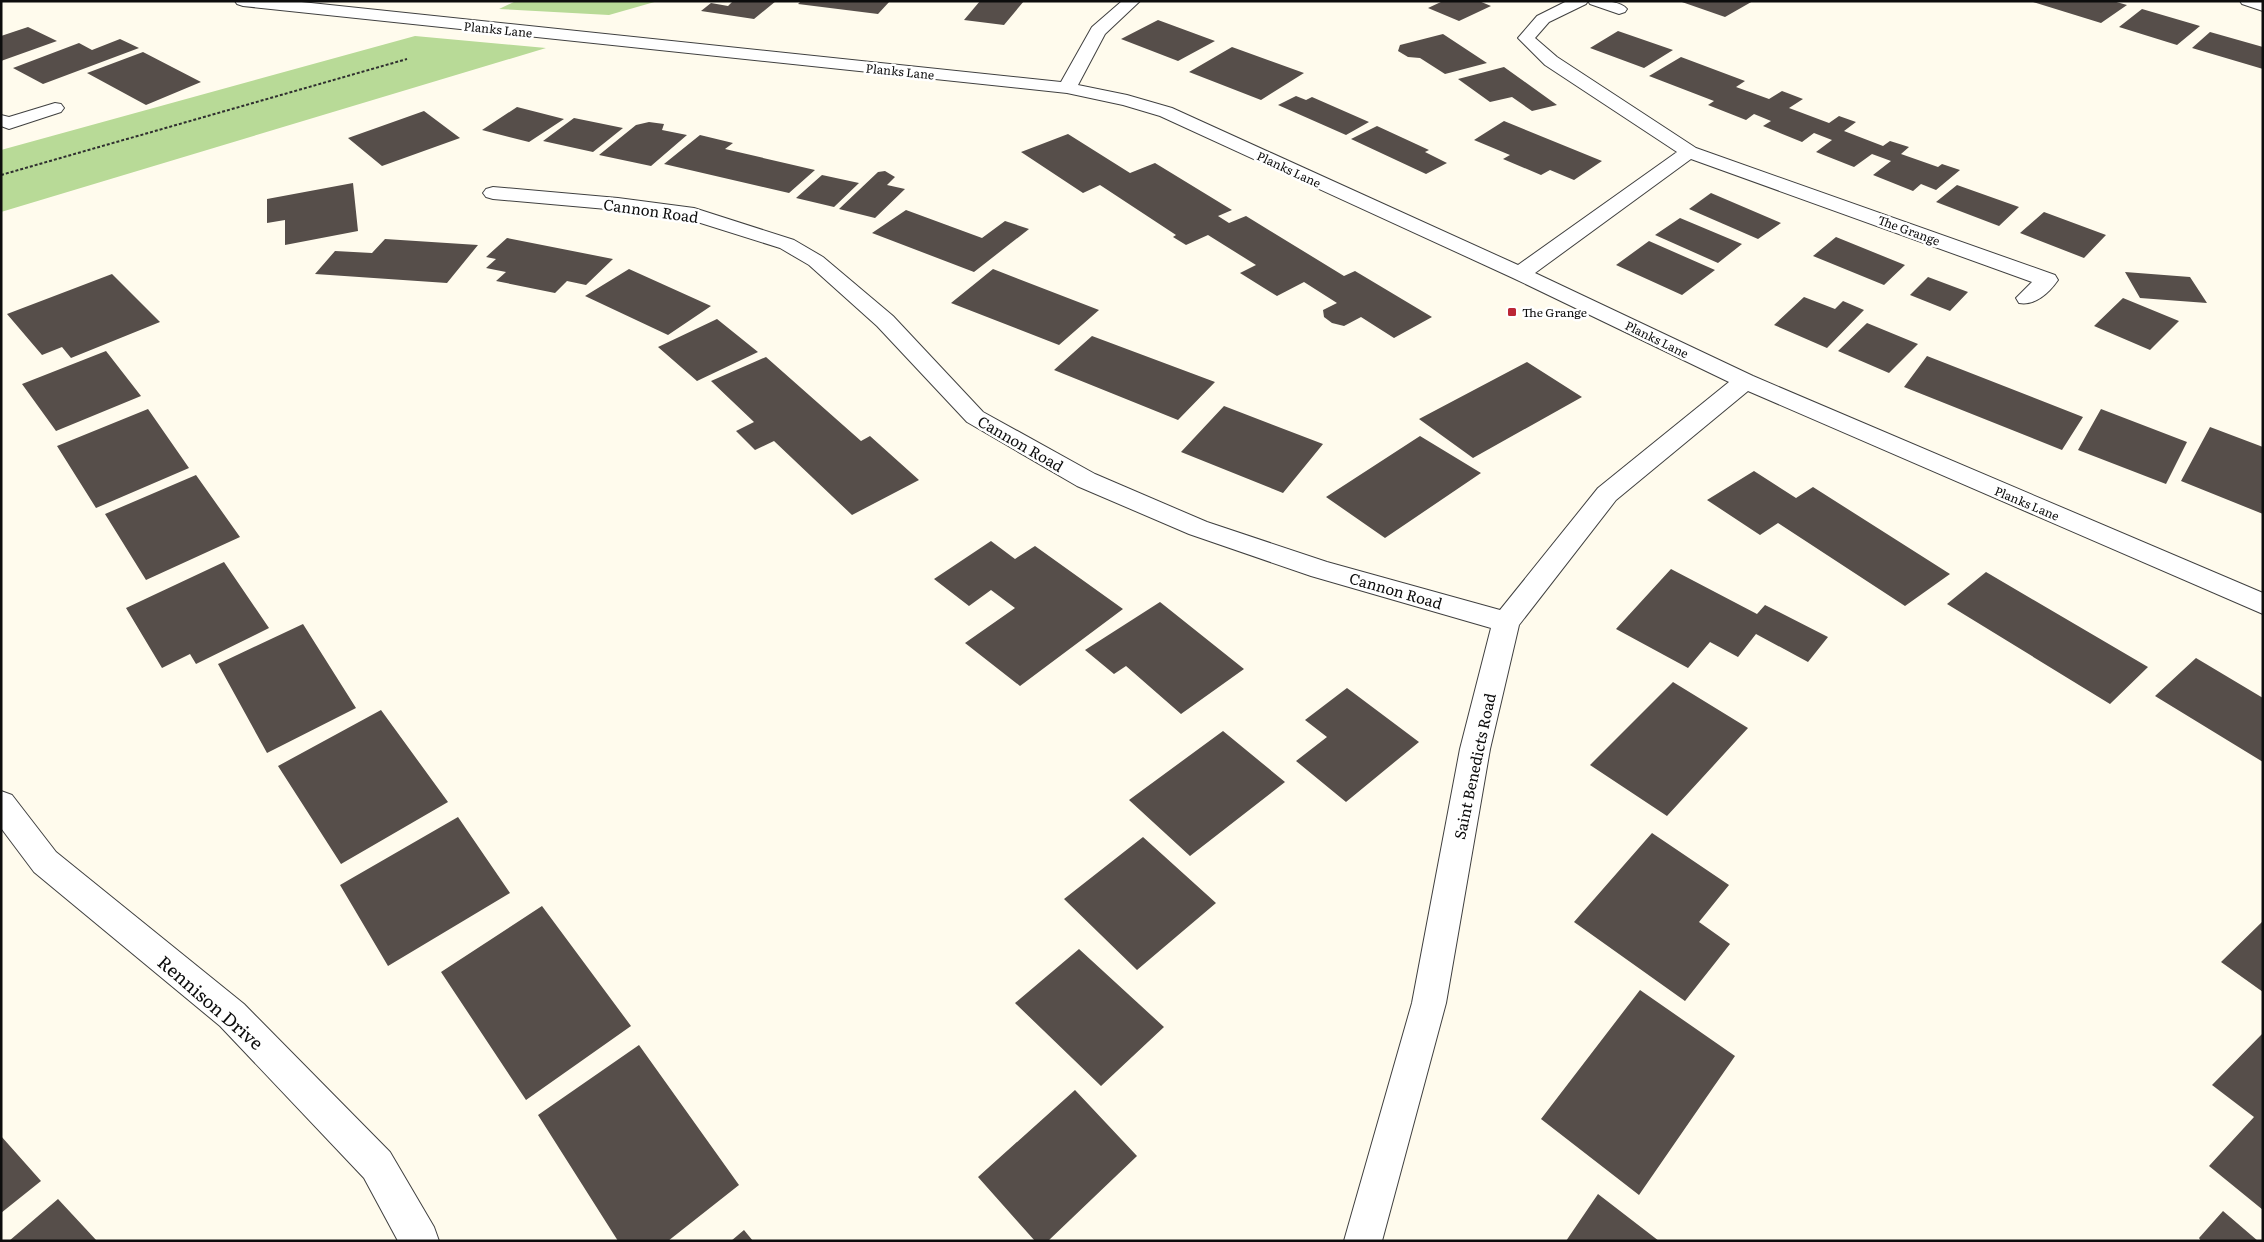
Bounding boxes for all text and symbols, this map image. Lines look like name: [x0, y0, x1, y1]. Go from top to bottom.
street label: Planks Lane: [463, 16, 533, 42]
street label: Planks Lane: [865, 58, 935, 84]
street label: Planks Lane: [1254, 146, 1324, 192]
street label: Cannon Road: [602, 192, 700, 228]
street label: The Grange: [1875, 210, 1943, 250]
place label: The Grange: [1522, 303, 1587, 321]
marker: The Grange: [1506, 306, 1518, 318]
street label: Planks Lane: [1622, 316, 1692, 362]
street label: Cannon Road: [974, 409, 1068, 477]
street label: Planks Lane: [1992, 481, 2062, 525]
street label: Cannon Road: [1347, 566, 1445, 614]
street label: Saint Benedicts Road: [1447, 691, 1501, 841]
street label: Rennison Drive: [152, 948, 270, 1056]

